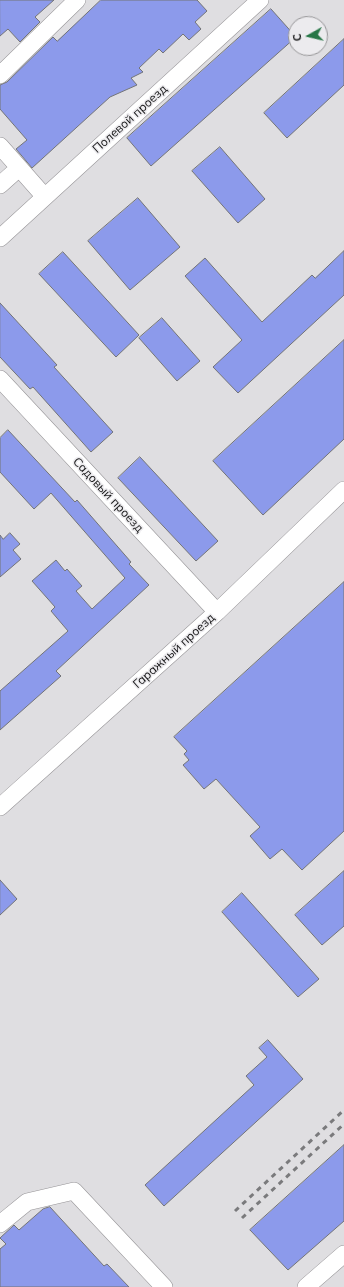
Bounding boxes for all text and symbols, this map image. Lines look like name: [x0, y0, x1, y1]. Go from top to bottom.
north arrow: [288, 16, 328, 56]
text: С: [290, 33, 305, 42]
street label: Полевой проезд: [90, 82, 170, 156]
street label: Садовый проезд: [70, 455, 146, 535]
street label: Гаражный проезд: [130, 611, 218, 691]

